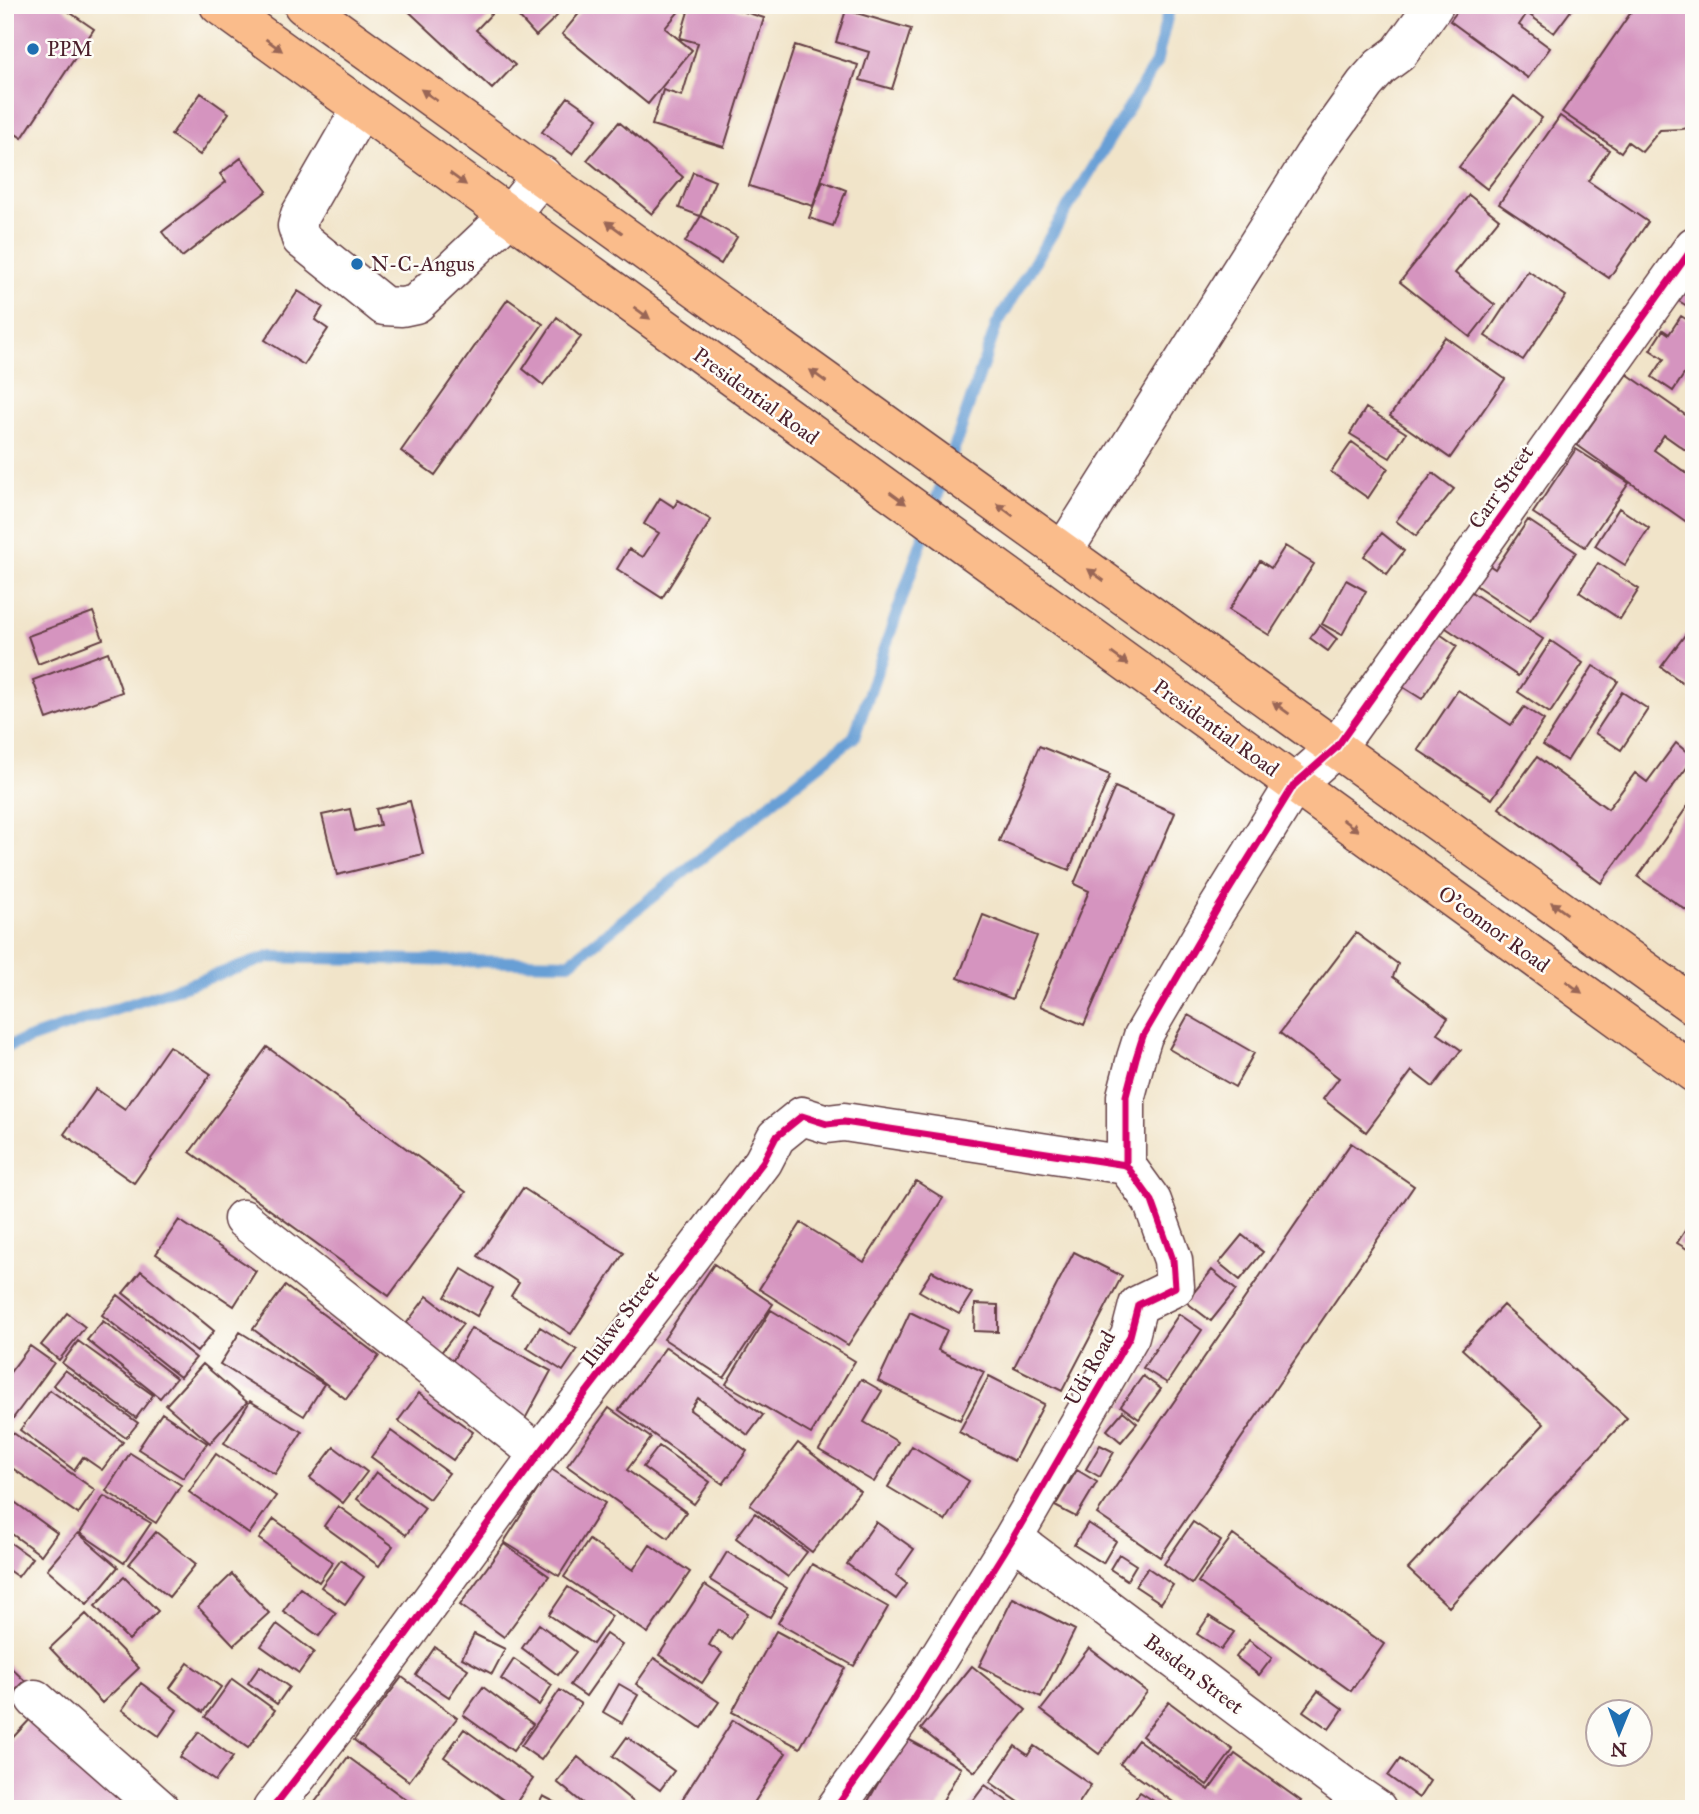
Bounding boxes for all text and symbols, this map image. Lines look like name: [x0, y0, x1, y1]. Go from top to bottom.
place label: PPM: [47, 36, 93, 62]
one-way arrow: [265, 38, 283, 52]
marker: PPM: [25, 41, 41, 57]
one-way arrow: [420, 88, 438, 102]
one-way arrow: [449, 172, 467, 186]
one-way arrow: [605, 221, 623, 235]
place label: N-C-Angus: [371, 251, 475, 277]
marker: N-C-Angus: [349, 256, 365, 272]
one-way arrow: [633, 306, 651, 320]
street label: Presidential Road: [688, 342, 824, 451]
one-way arrow: [809, 369, 827, 383]
street label: Carr Street: [1463, 440, 1539, 534]
one-way arrow: [889, 491, 907, 505]
one-way arrow: [996, 504, 1014, 518]
one-way arrow: [1087, 569, 1105, 583]
one-way arrow: [1111, 651, 1129, 665]
street label: Presidential Road: [1148, 674, 1284, 783]
one-way arrow: [1272, 701, 1290, 715]
one-way arrow: [1341, 818, 1359, 832]
street label: O'connor Road: [1433, 880, 1555, 978]
one-way arrow: [1550, 902, 1568, 916]
one-way arrow: [1565, 980, 1583, 994]
street label: Ilukwe Street: [575, 1265, 665, 1373]
street label: Udi Road: [1059, 1326, 1121, 1410]
street label: Basden Street: [1139, 1628, 1249, 1720]
north arrow: [1584, 1699, 1654, 1769]
text: N: [1610, 1738, 1627, 1761]

